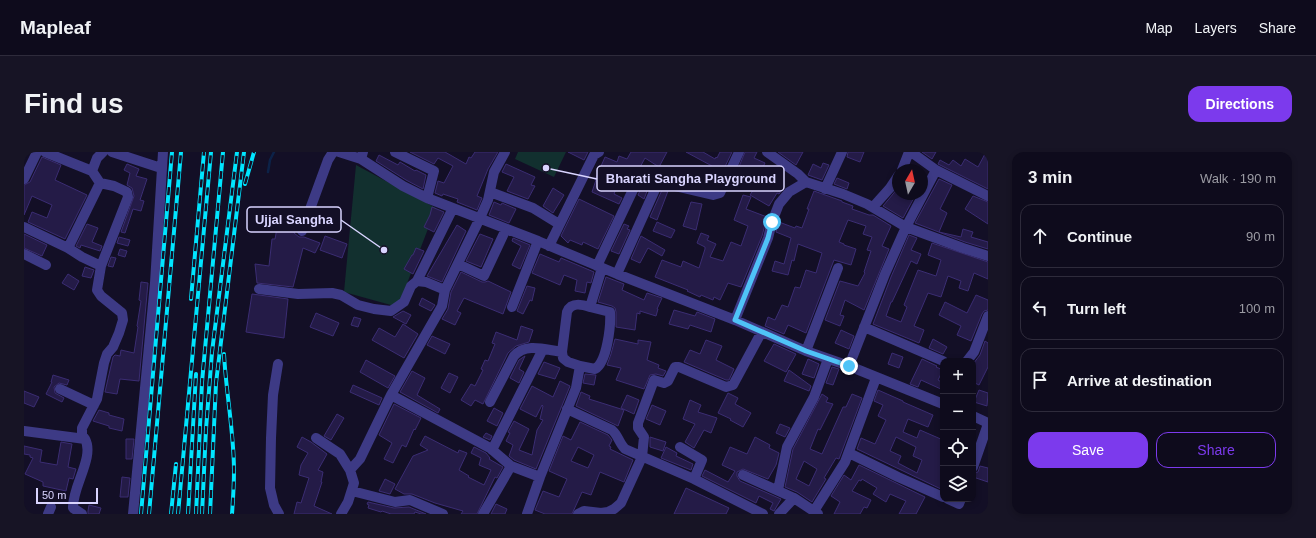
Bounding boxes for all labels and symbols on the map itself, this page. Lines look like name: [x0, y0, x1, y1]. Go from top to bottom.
north arrow: [892, 164, 928, 200]
callout: Bharati Sangha Playground: [597, 166, 784, 191]
text: Bharati Sangha Playground: [606, 171, 776, 186]
callout: Ujjal Sangha: [247, 207, 341, 232]
text: Ujjal Sangha: [255, 212, 334, 227]
route start: [763, 213, 781, 231]
route end: [840, 357, 858, 375]
scale bar: [36, 486, 98, 505]

